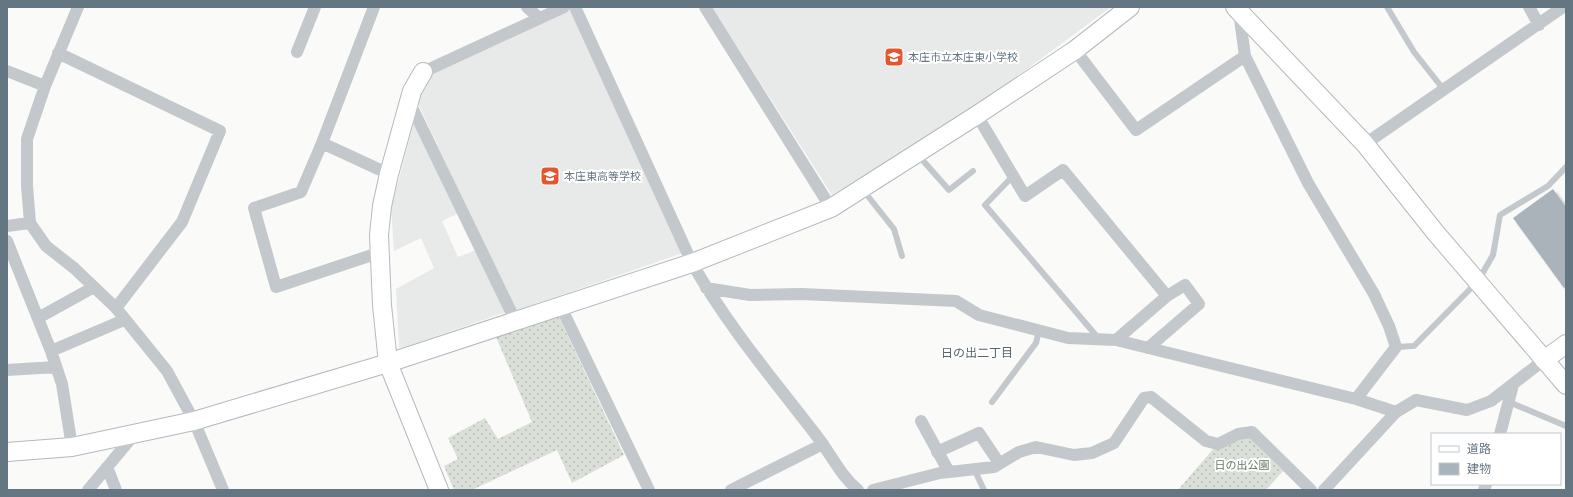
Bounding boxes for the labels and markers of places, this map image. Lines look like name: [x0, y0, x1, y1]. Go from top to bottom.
school or university icon: 本庄市立本庄東小学校: [883, 46, 905, 68]
place label: 本庄市立本庄東小学校: [908, 50, 1018, 64]
school or university icon: 本庄東高等学校: [539, 165, 561, 187]
place label: 本庄東高等学校: [564, 169, 641, 183]

